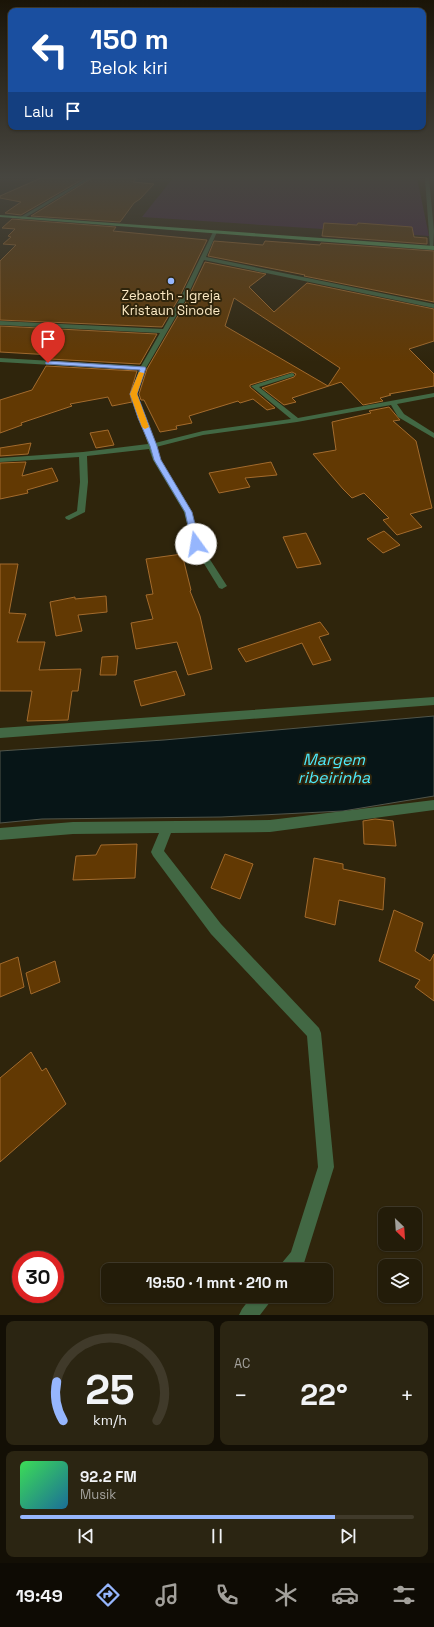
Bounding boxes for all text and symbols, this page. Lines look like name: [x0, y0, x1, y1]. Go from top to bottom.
text: 150 m: [90, 21, 169, 57]
icon: left: [24, 24, 76, 76]
text: Belok kiri: [90, 56, 168, 79]
icon: arrive: [62, 100, 84, 122]
text: Lalu: [24, 102, 54, 121]
marker: Zebaoth - Igreja Kristaun Sinode: [166, 276, 176, 286]
place label: Zebaoth - Igreja Kristaun Sinode: [122, 287, 221, 319]
pin: [31, 322, 65, 363]
icon: arrive: [37, 328, 59, 350]
position arrow: [175, 523, 217, 565]
water label: Margem ribeirinha: [298, 749, 371, 788]
north arrow: [378, 1207, 422, 1251]
map controls: [378, 1207, 422, 1303]
speed limit sign: 30: [12, 1251, 64, 1303]
button: layers: [378, 1259, 422, 1303]
text: 19:50 · 1 mnt · 210 m: [146, 1273, 288, 1292]
text: AC: [234, 1355, 250, 1372]
text: 25: [85, 1363, 135, 1416]
text: 22°: [300, 1375, 348, 1414]
text: −: [234, 1381, 248, 1409]
text: +: [400, 1381, 414, 1409]
text: km/h: [93, 1411, 127, 1429]
text: 92.2 FM: [80, 1467, 137, 1486]
text: Musik: [80, 1486, 116, 1503]
icon: previous: [75, 1525, 97, 1547]
icon: pause: [206, 1525, 228, 1547]
icon: next: [337, 1525, 359, 1547]
icon: directions: [94, 1581, 122, 1609]
icon: music: [153, 1581, 181, 1609]
icon: phone: [213, 1581, 241, 1609]
icon: climate: [272, 1581, 300, 1609]
icon: car: [331, 1581, 359, 1609]
icon: filters: [390, 1581, 418, 1609]
text: 19:49: [16, 1584, 63, 1607]

